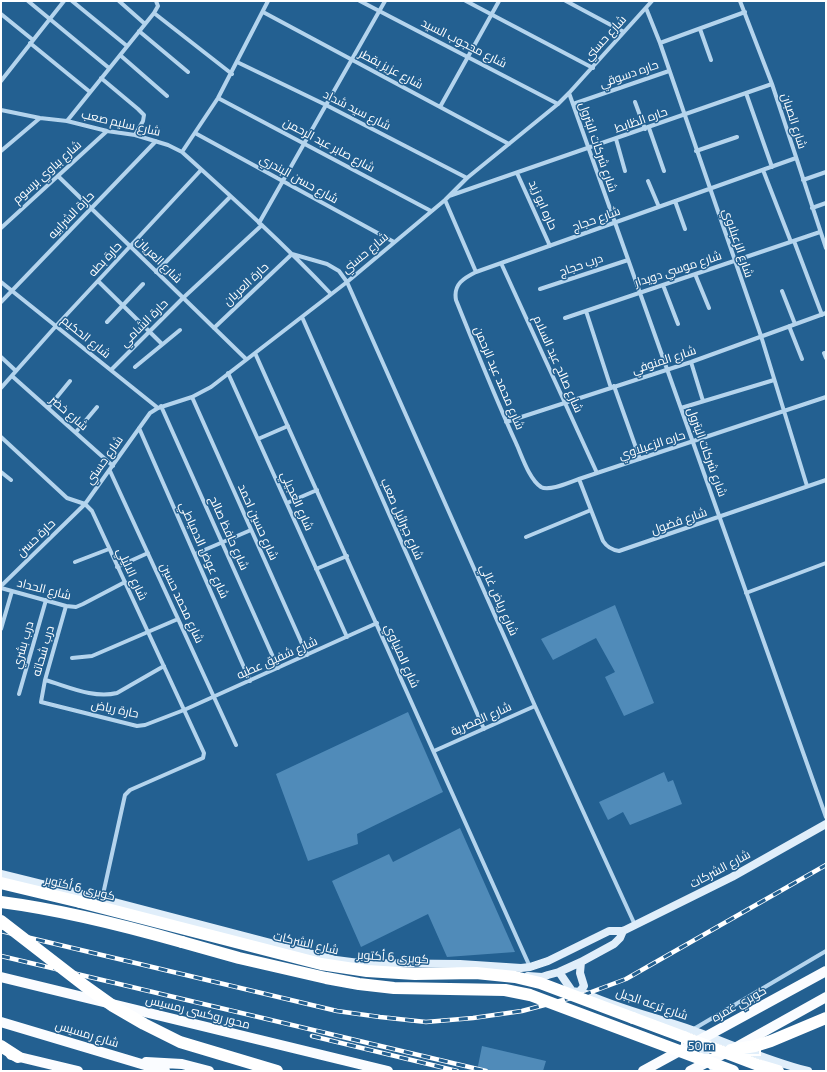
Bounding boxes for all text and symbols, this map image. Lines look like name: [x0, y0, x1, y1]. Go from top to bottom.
street label: شارع حسني: [581, 12, 629, 64]
street label: شارع محجوب السيد: [419, 15, 509, 71]
street label: شارع عزيز بقطر: [356, 46, 426, 92]
street label: حاره دسوقي: [598, 57, 660, 91]
street label: شارع سيد شداد: [321, 87, 393, 133]
street label: شارع الصبان: [778, 91, 810, 151]
street label: شارع شركات البترول: [576, 100, 620, 194]
street label: حاره الظابط: [613, 104, 669, 136]
street label: شارع سليم صعب: [80, 107, 162, 139]
street label: شارع صابر عبد الرحمن: [281, 115, 377, 175]
street label: شارع بباوي برسوم: [10, 137, 84, 207]
street label: شارع حسن البندري: [257, 151, 341, 207]
street label: حاره ابو زيد: [526, 178, 560, 232]
street label: حارة الشرابيه: [45, 188, 97, 242]
street label: شارع حجاج: [570, 204, 622, 234]
street label: شارع الزعبلاوي: [719, 207, 757, 279]
street label: شارع حسني: [339, 229, 391, 277]
street label: شارع العريان: [133, 234, 185, 286]
street label: حارة بطه: [85, 239, 125, 279]
street label: شارع موسي دويدار: [633, 248, 723, 290]
street label: درب حجاج: [557, 251, 605, 279]
street label: حارة العريان: [220, 259, 272, 309]
street label: حارة الشامي: [117, 296, 171, 350]
street label: شارع الحكيم: [59, 313, 113, 361]
street label: شارع صالح عبد السلام: [530, 313, 586, 415]
street label: شارع محمد عبد الرحمن: [471, 324, 527, 432]
street label: شارع المنوفي: [630, 343, 698, 377]
street label: شارع خضر: [47, 392, 91, 434]
street label: شارع شركات البترول: [684, 405, 730, 499]
street label: حاره الزعبلاوي: [617, 427, 687, 463]
street label: شارع حسني: [82, 433, 126, 487]
street label: شارع العجيلي: [278, 469, 316, 533]
street label: شارع جبرائيل صعب: [378, 476, 426, 562]
street label: شارع حسين احمد: [235, 482, 281, 562]
street label: شارع حافظ صالح: [206, 494, 252, 572]
street label: شارع عوض الدمياطي: [176, 499, 232, 601]
street label: شارع فضول: [649, 505, 709, 537]
street label: حارة حسن: [14, 516, 58, 560]
street label: شارع الاليلي: [114, 545, 150, 603]
street label: شارع محمد حسين: [157, 561, 207, 645]
street label: شارع رياض غالي: [477, 562, 521, 638]
street label: شارع الحداد: [16, 575, 72, 603]
street label: درب بشري: [9, 620, 37, 670]
street label: شارع المنياوي: [382, 622, 422, 690]
street label: درب شحاته: [29, 624, 57, 678]
street label: شارع شفيق عطيه: [234, 634, 320, 682]
street label: حارة رياض: [90, 697, 140, 721]
street label: شارع المصرية: [448, 699, 514, 739]
street label: شارع الشركات: [687, 847, 753, 891]
street label: كوبرى 6 أكتوبر: [43, 872, 117, 904]
street label: شارع الشركات: [272, 928, 340, 958]
street label: كوبرى 6 أكتوبر: [356, 947, 430, 967]
street label: كوبري غمره: [709, 983, 769, 1025]
street label: شارع ترعه الجبل: [614, 985, 690, 1023]
street label: محور روكسى رمسيس: [144, 992, 252, 1032]
street label: شارع رمسيس: [54, 1018, 120, 1050]
scale bar: [683, 1030, 763, 1056]
text: 50 m: [688, 1038, 715, 1052]

